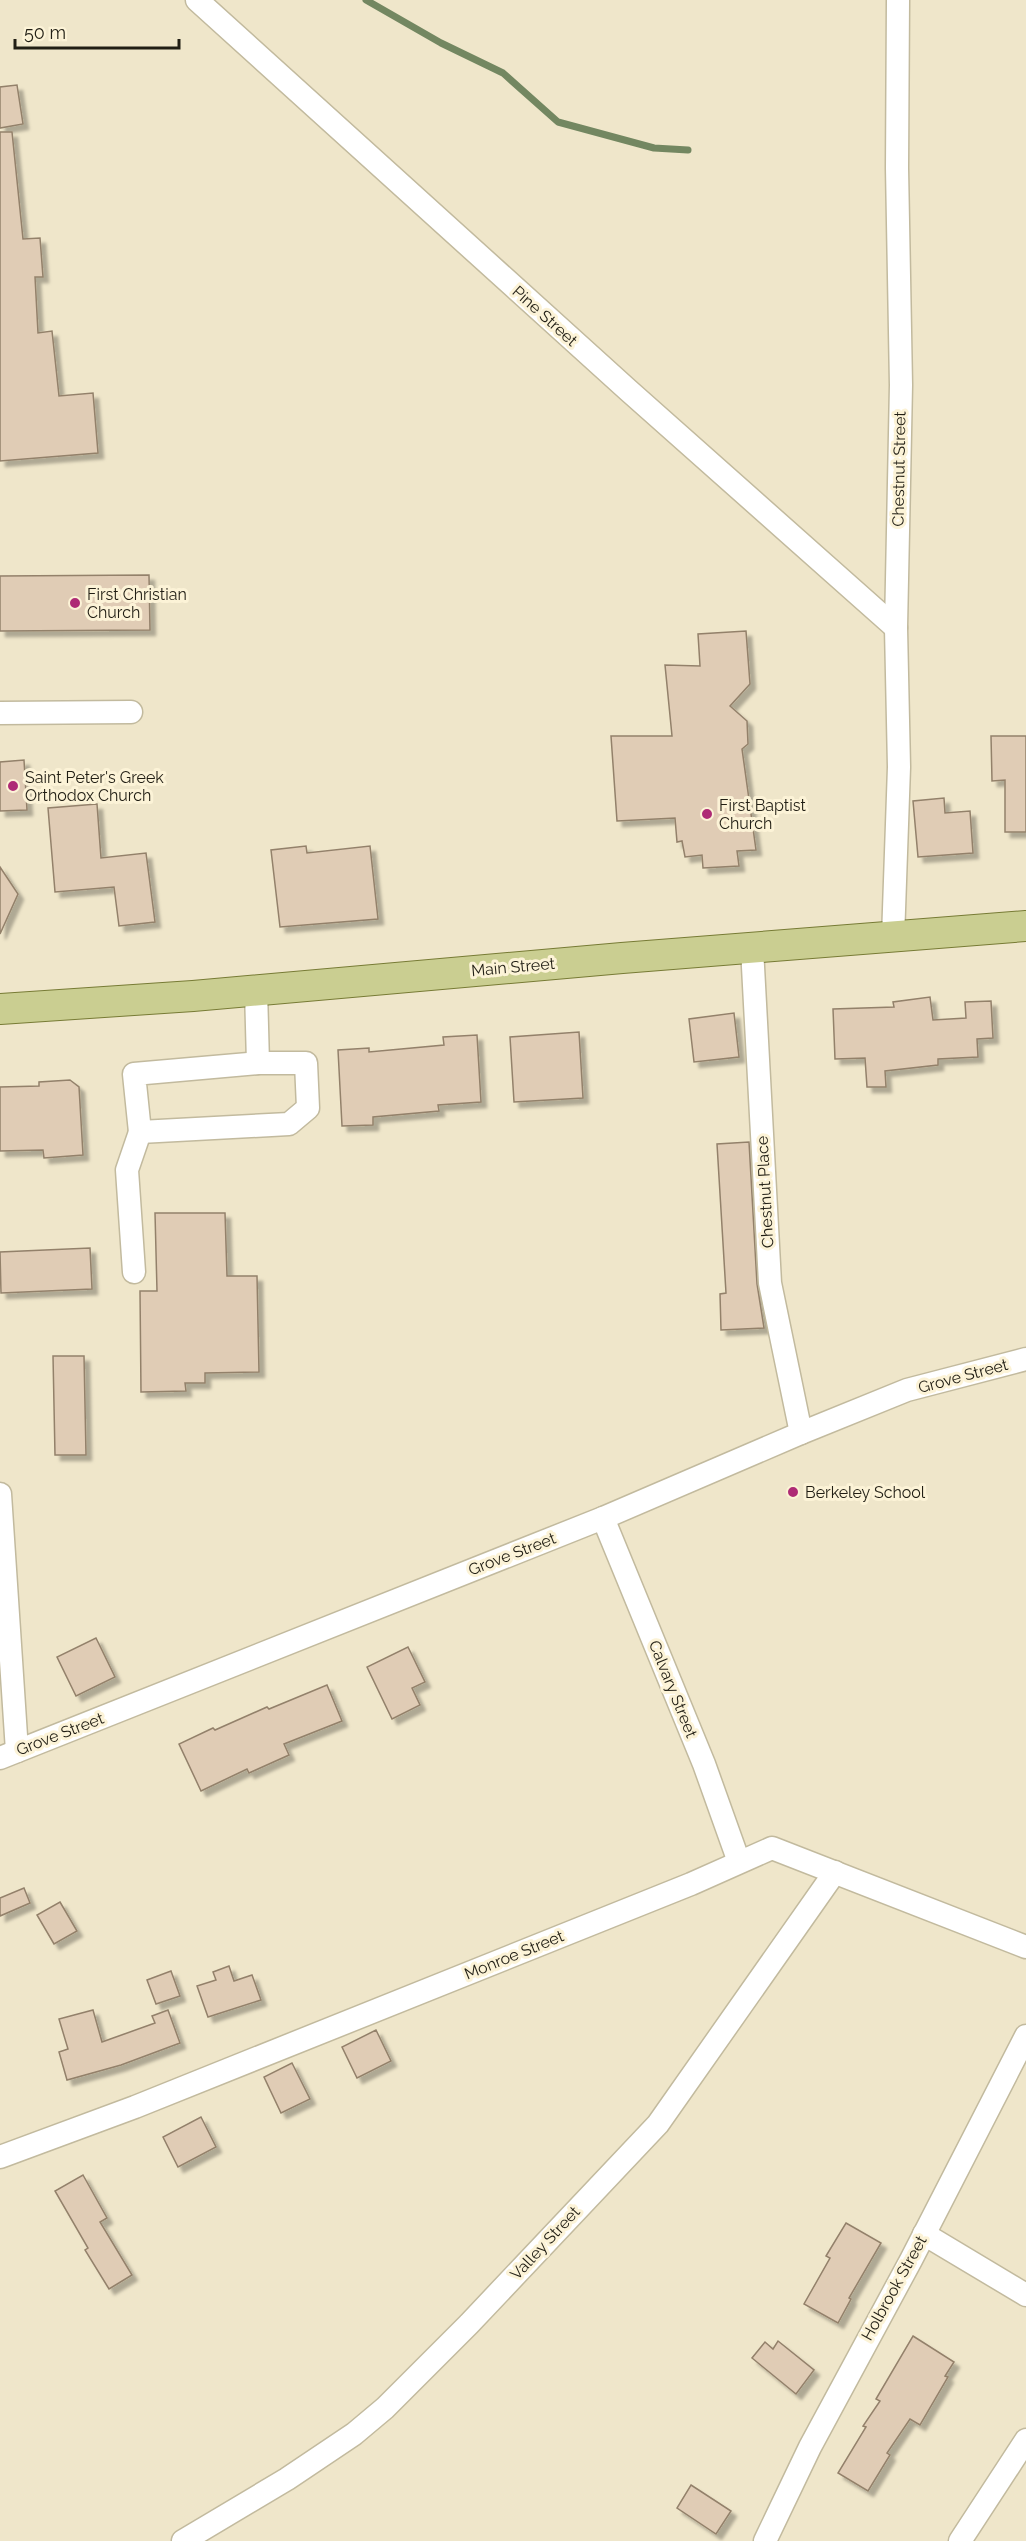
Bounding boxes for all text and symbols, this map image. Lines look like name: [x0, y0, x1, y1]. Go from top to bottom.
scale bar: [15, 12, 178, 50]
text: 50 m: [24, 22, 66, 43]
street label: Pine Street: [509, 282, 582, 350]
street label: Chestnut Street: [888, 411, 910, 527]
place label: First Christian Church: [87, 585, 187, 622]
marker: First Christian Church: [68, 596, 82, 610]
place label: Saint Peter's Greek Orthodox Church: [25, 768, 164, 805]
marker: Saint Peter's Greek Orthodox Church: [6, 779, 20, 793]
place label: First Baptist Church: [719, 796, 806, 833]
marker: First Baptist Church: [700, 807, 714, 821]
street label: Main Street: [470, 954, 556, 980]
street label: Chestnut Place: [753, 1135, 777, 1249]
street label: Grove Street: [916, 1355, 1011, 1397]
place label: Berkeley School: [805, 1483, 926, 1502]
marker: Berkeley School: [786, 1485, 800, 1499]
street label: Grove Street: [466, 1528, 559, 1579]
street label: Calvary Street: [645, 1638, 701, 1741]
street label: Grove Street: [14, 1708, 107, 1759]
street label: Monroe Street: [462, 1926, 567, 1984]
street label: Valley Street: [506, 2202, 584, 2284]
street label: Holbrook Street: [857, 2232, 931, 2344]

